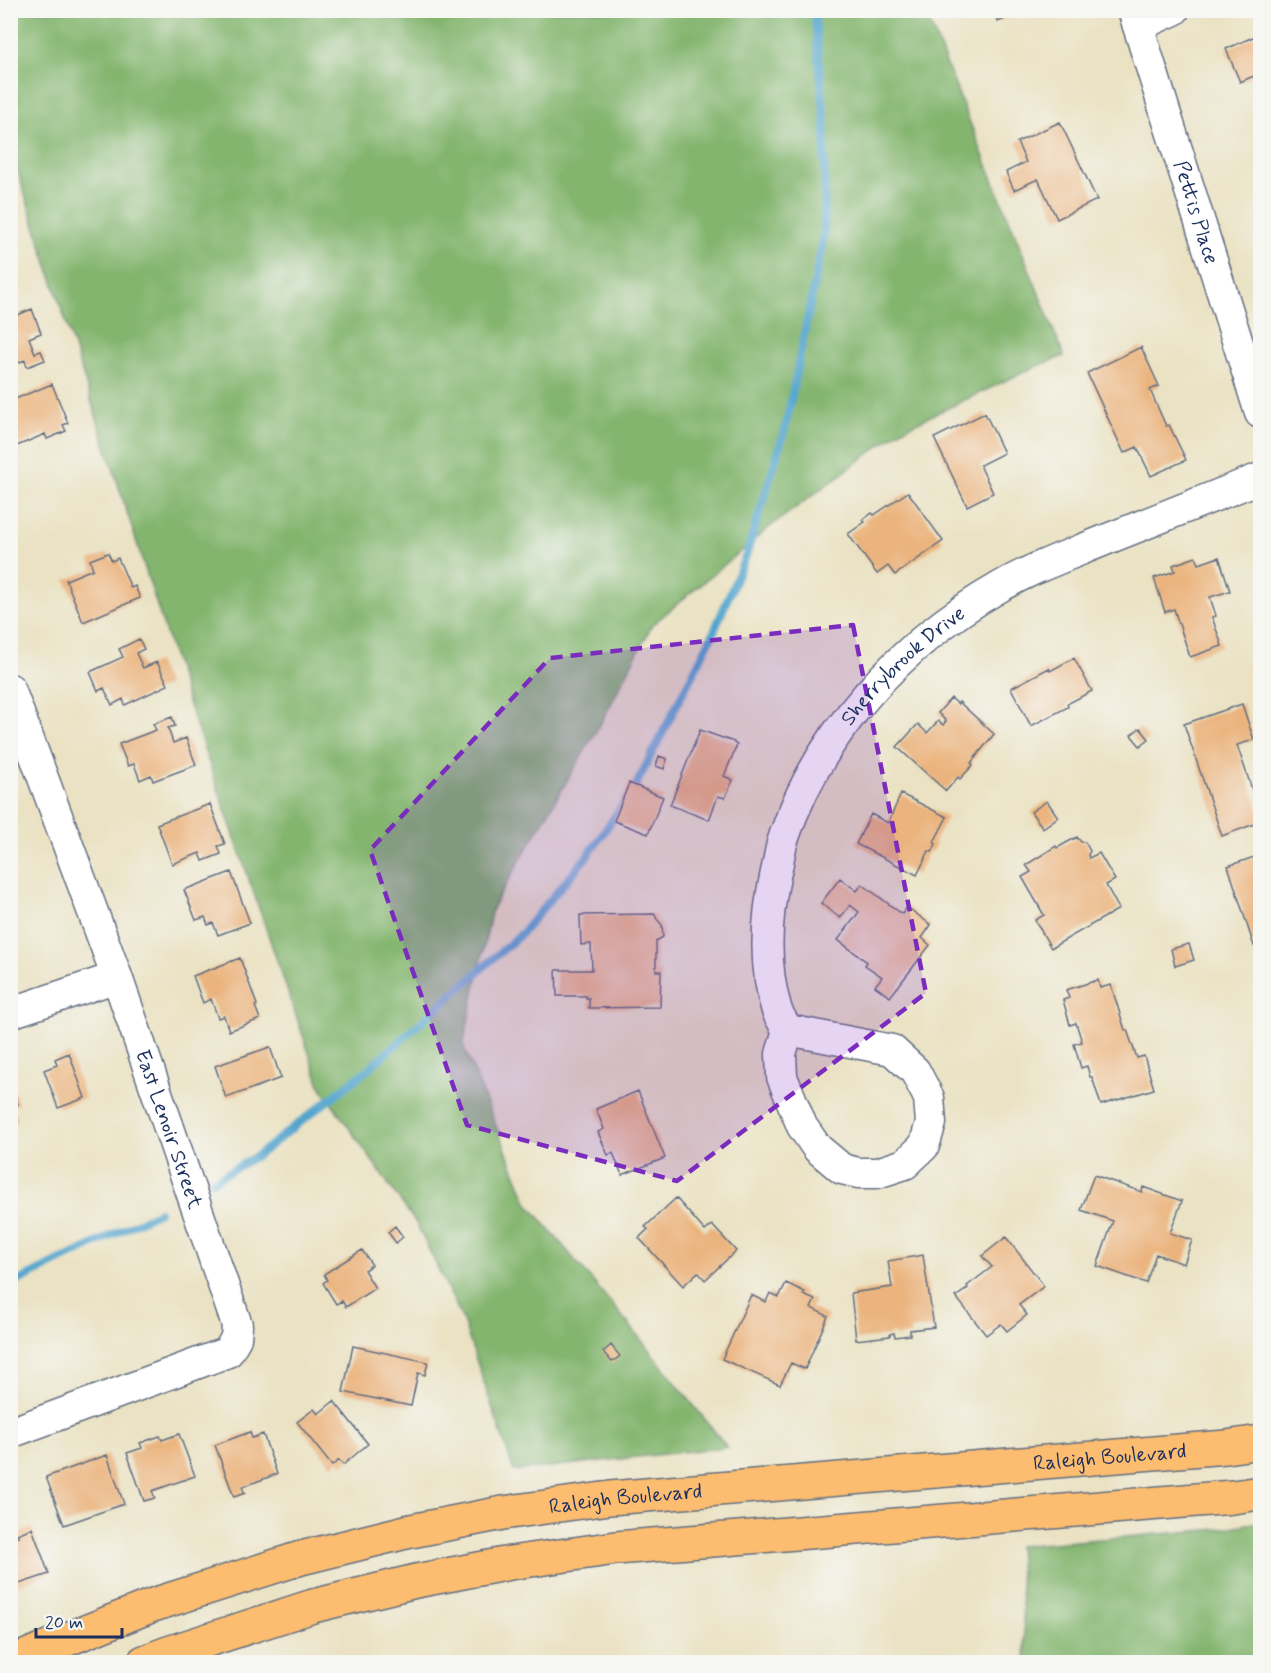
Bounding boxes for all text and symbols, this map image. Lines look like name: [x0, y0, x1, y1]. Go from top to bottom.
street label: Pettis Place: [1166, 157, 1225, 268]
street label: Sherrybrook Drive: [834, 600, 971, 732]
street label: East Lenoir Street: [128, 1046, 209, 1213]
street label: Raleigh Boulevard: [1032, 1437, 1188, 1478]
street label: Raleigh Boulevard: [547, 1477, 703, 1521]
scale bar: [36, 1601, 122, 1639]
text: 20 m: [45, 1611, 83, 1635]

